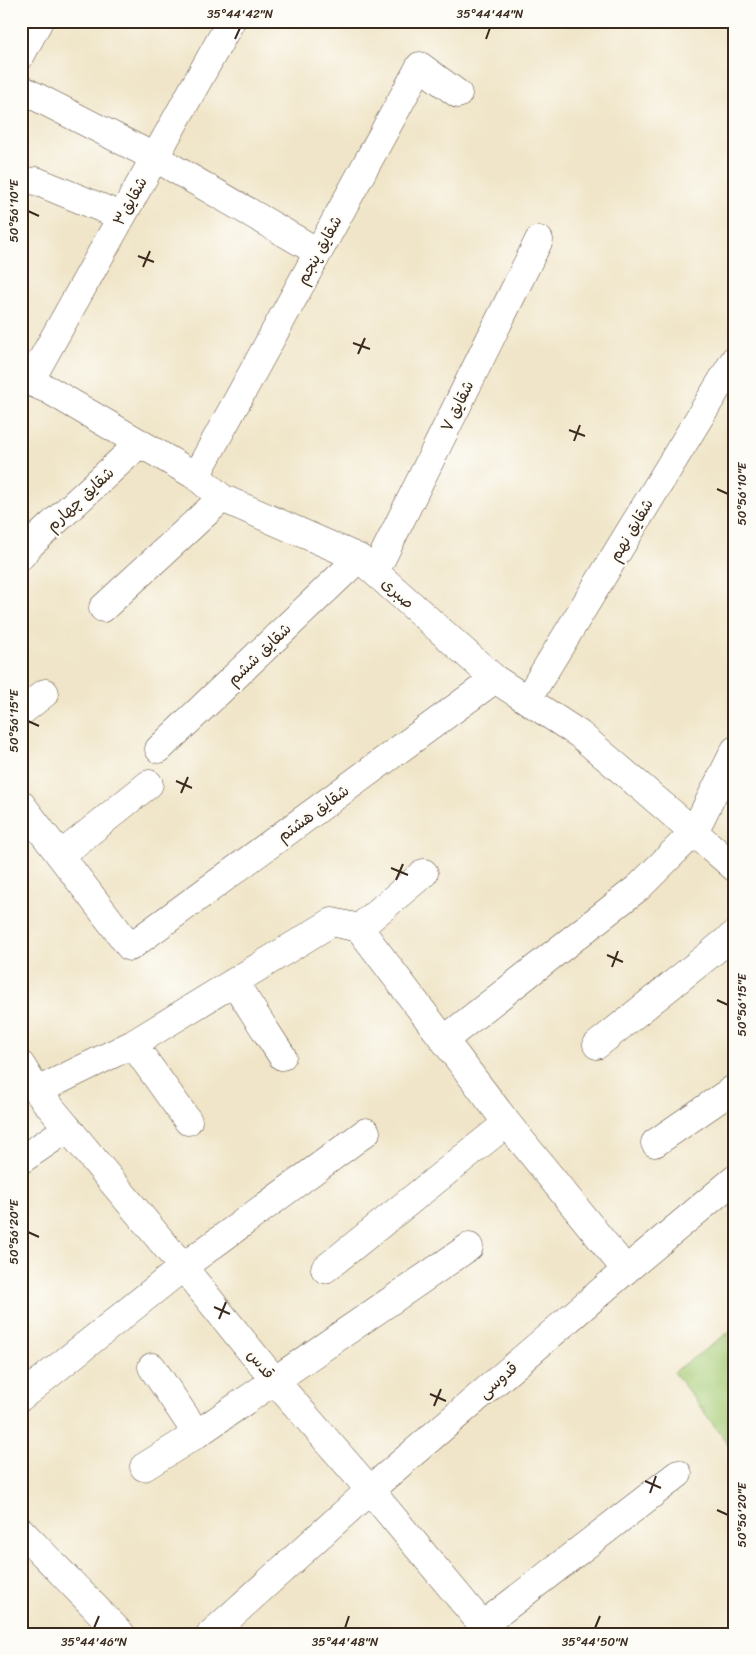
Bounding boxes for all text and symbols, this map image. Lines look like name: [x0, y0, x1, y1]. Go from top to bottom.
text: 35°44'42"N: [207, 3, 274, 25]
text: 35°44'44"N: [457, 3, 524, 25]
street label: شقایق۳: [105, 171, 155, 231]
text: 50°56'10"E: [3, 178, 25, 243]
street label: شقایق پنجم: [288, 210, 350, 290]
street label: شقایق ۷: [432, 375, 482, 437]
street label: شقایق چهارم: [39, 459, 121, 539]
text: 50°56'10"E: [731, 461, 753, 526]
street label: شقایق نهم: [601, 493, 661, 567]
street label: صبری: [374, 570, 422, 616]
street label: شقایق ششم: [220, 615, 298, 693]
text: 50°56'15"E: [3, 688, 25, 752]
street label: شقایق هشتم: [270, 777, 356, 849]
text: 50°56'15"E: [731, 972, 753, 1036]
text: 50°56'20"E: [3, 1198, 25, 1264]
street label: قدس: [239, 1342, 283, 1386]
street label: قدوسی: [471, 1354, 525, 1406]
text: 50°56'20"E: [731, 1481, 753, 1547]
text: 35°44'46"N: [61, 1631, 128, 1653]
text: 35°44'48"N: [312, 1631, 379, 1653]
text: 35°44'50"N: [562, 1631, 629, 1653]

